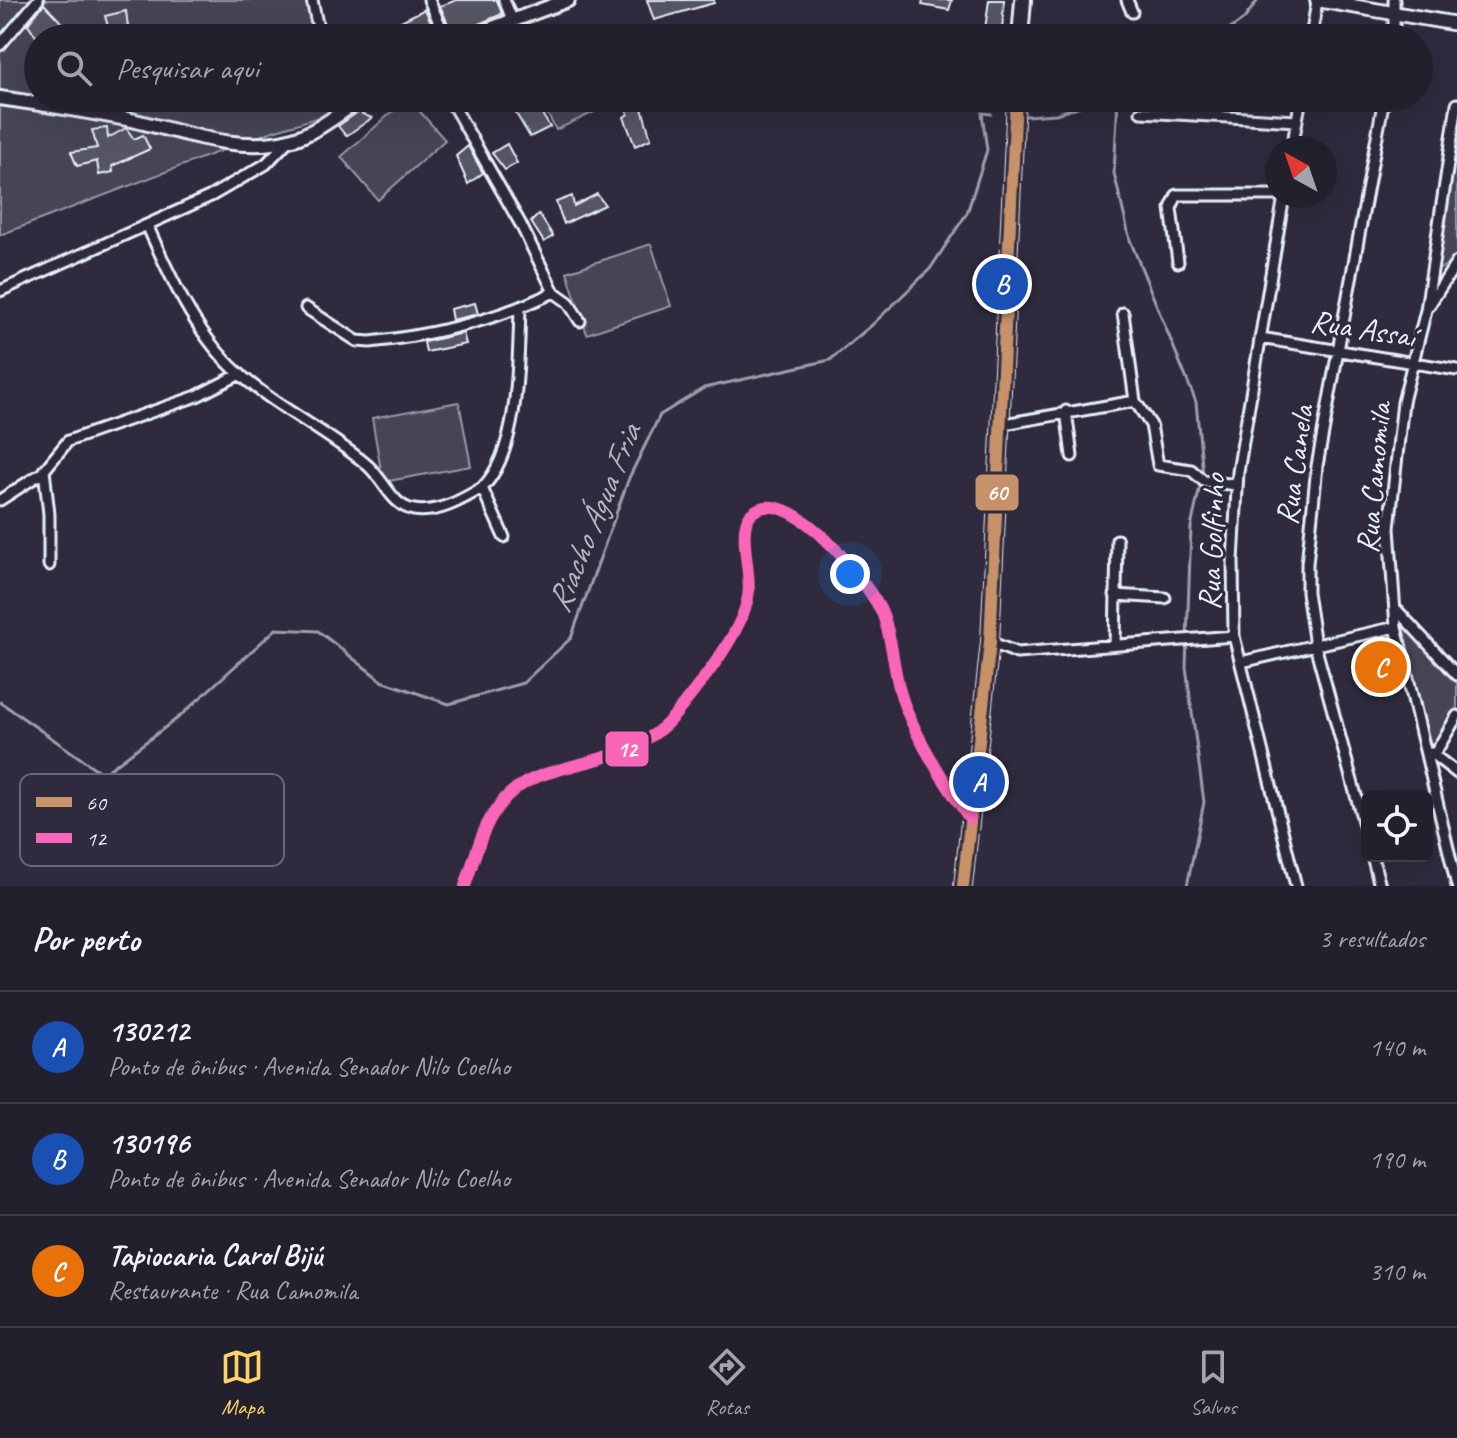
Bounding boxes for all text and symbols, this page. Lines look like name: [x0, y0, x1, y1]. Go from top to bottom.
search box: [24, 24, 1433, 112]
icon: search: [52, 46, 96, 90]
text: Pesquisar aqui: [116, 49, 259, 87]
north arrow: [1265, 136, 1337, 208]
pin: B: [976, 254, 1028, 314]
street label: Rua Assaí: [1308, 300, 1424, 358]
street label: Rua Camomila: [1346, 398, 1401, 555]
street label: Rua Canela: [1266, 401, 1323, 527]
water label: Riacho Água Fria: [536, 415, 652, 618]
street label: Rua Golfinho: [1189, 472, 1234, 611]
line badge: 60: [974, 473, 1020, 512]
text: 60: [987, 479, 1009, 507]
your location: [830, 554, 870, 594]
pin: C: [1355, 637, 1407, 697]
line badge: 12: [604, 730, 650, 768]
text: 12: [617, 736, 639, 764]
pin: A: [953, 752, 1005, 812]
legend: [20, 774, 284, 866]
text: 60: [86, 789, 108, 817]
map controls: [1361, 790, 1433, 862]
button: locate: [1361, 790, 1433, 862]
text: 12: [86, 825, 108, 853]
text: Por perto: [32, 917, 140, 960]
text: 3 resultados: [1319, 922, 1425, 955]
text: 130212: [108, 1012, 189, 1050]
text: A: [51, 1031, 65, 1064]
text: 140 m: [1369, 1031, 1425, 1064]
text: Ponto de ônibus · Avenida Senador Nilo Coelho: [108, 1050, 510, 1083]
text: 130196: [108, 1124, 189, 1162]
text: B: [51, 1143, 65, 1176]
text: 190 m: [1369, 1143, 1425, 1176]
text: Ponto de ônibus · Avenida Senador Nilo Coelho: [108, 1162, 510, 1195]
text: Tapiocaria Carol Bijú: [108, 1236, 322, 1274]
text: C: [52, 1255, 64, 1288]
text: 310 m: [1369, 1255, 1425, 1288]
text: Restaurante · Rua Camomila: [108, 1274, 357, 1307]
tab: Mapa: [220, 1345, 264, 1421]
tab: Rotas: [705, 1345, 749, 1421]
tab: Salvos: [1190, 1345, 1237, 1421]

